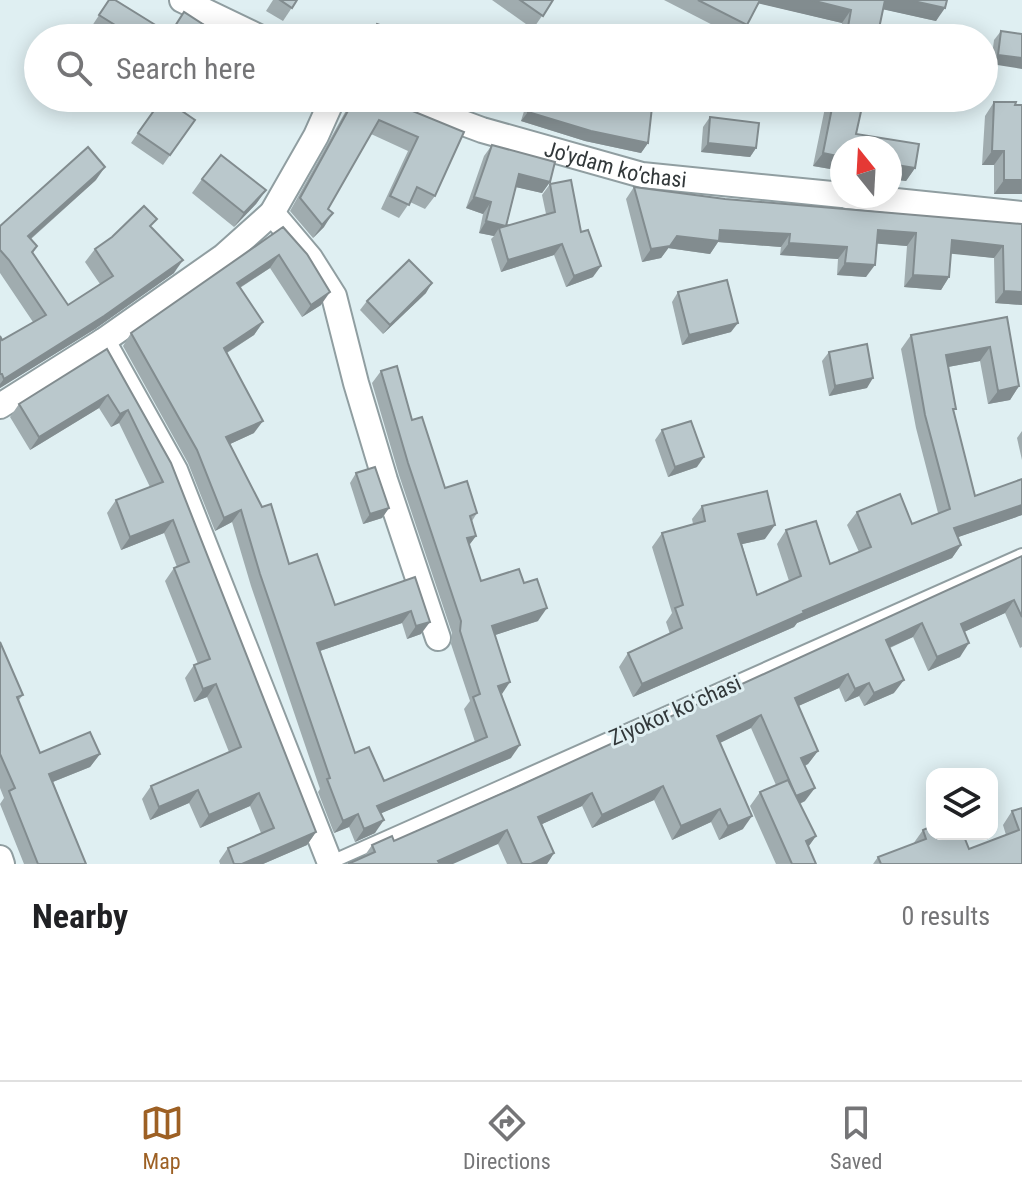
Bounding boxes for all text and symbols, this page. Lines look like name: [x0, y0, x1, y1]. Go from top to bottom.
search box: [24, 24, 998, 112]
icon: search: [52, 46, 96, 90]
text: Search here: [116, 51, 256, 86]
street label: Jo'ydam ko'chasi: [542, 136, 688, 192]
north arrow: [830, 136, 902, 208]
street label: Ziyokor koʻchasi: [605, 670, 745, 751]
map controls: [926, 768, 998, 840]
button: layers: [926, 768, 998, 840]
text: Nearby: [32, 896, 128, 936]
text: 0 results: [901, 901, 990, 931]
tab: Map: [140, 1101, 184, 1174]
tab: Directions: [463, 1101, 551, 1174]
tab: Saved: [830, 1101, 882, 1174]

